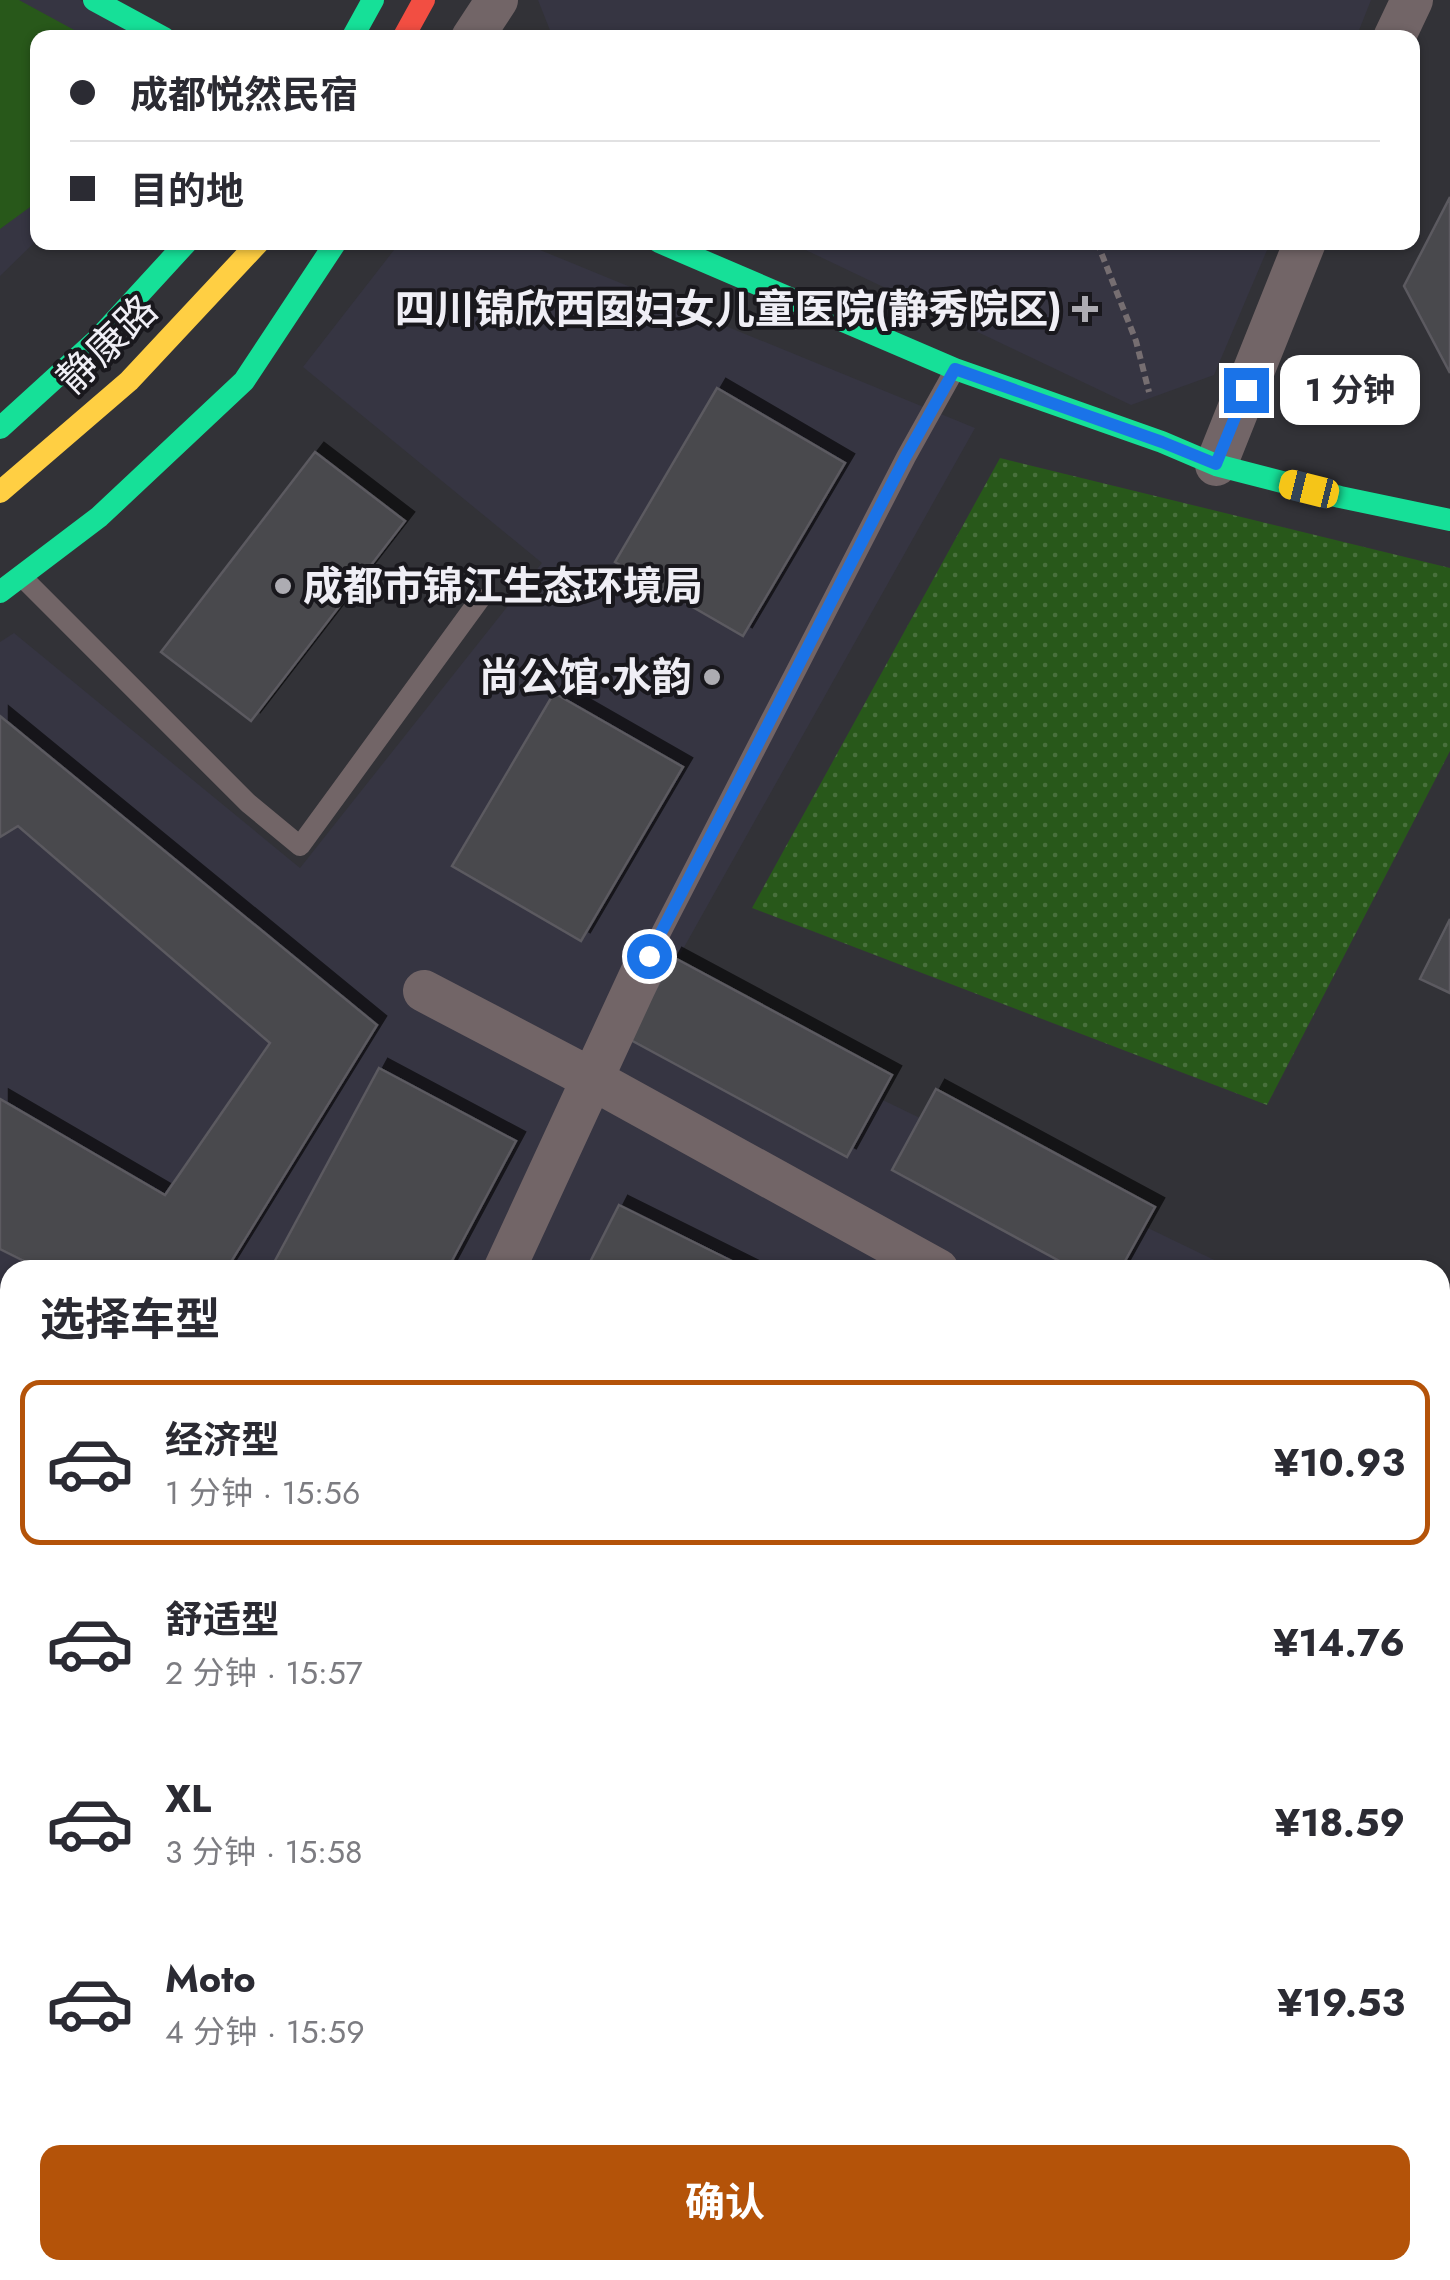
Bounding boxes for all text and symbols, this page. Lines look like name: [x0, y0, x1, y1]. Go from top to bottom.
text: 成都悦然民宿: [130, 67, 358, 122]
text: 目的地: [130, 163, 244, 218]
place label: 四川锦欣西囡妇女儿童医院(静秀院区): [395, 280, 1062, 338]
street label: 静康路: [44, 281, 170, 407]
marker: 四川锦欣西囡妇女儿童医院(静秀院区): [1072, 296, 1098, 322]
callout: 1 分钟: [1281, 355, 1421, 425]
text: 1 分钟: [1305, 367, 1395, 413]
route end: [1224, 368, 1269, 413]
car: [1276, 467, 1342, 511]
place label: 成都市锦江生态环境局: [303, 557, 703, 615]
marker: 成都市锦江生态环境局: [272, 575, 294, 597]
place label: 尚公馆·水韵: [479, 648, 692, 706]
marker: 尚公馆·水韵: [701, 666, 723, 688]
route start: [627, 934, 672, 979]
text: 选择车型: [40, 1287, 220, 1352]
text: 经济型: [165, 1412, 279, 1467]
icon: car: [45, 1418, 135, 1508]
text: ¥10.93: [1274, 1435, 1405, 1490]
text: 1 分钟 · 15:56: [165, 1470, 360, 1516]
text: 舒适型: [165, 1592, 279, 1647]
icon: car: [45, 1598, 135, 1688]
text: ¥14.76: [1273, 1615, 1405, 1670]
text: 2 分钟 · 15:57: [165, 1650, 363, 1696]
text: XL: [165, 1771, 211, 1826]
icon: car: [45, 1778, 135, 1868]
text: ¥18.59: [1275, 1795, 1405, 1850]
text: 3 分钟 · 15:58: [165, 1829, 362, 1875]
text: Moto: [165, 1951, 256, 2006]
icon: car: [45, 1958, 135, 2048]
text: ¥19.53: [1277, 1975, 1405, 2030]
text: 4 分钟 · 15:59: [165, 2009, 365, 2055]
button: 确认: [40, 2145, 1410, 2260]

